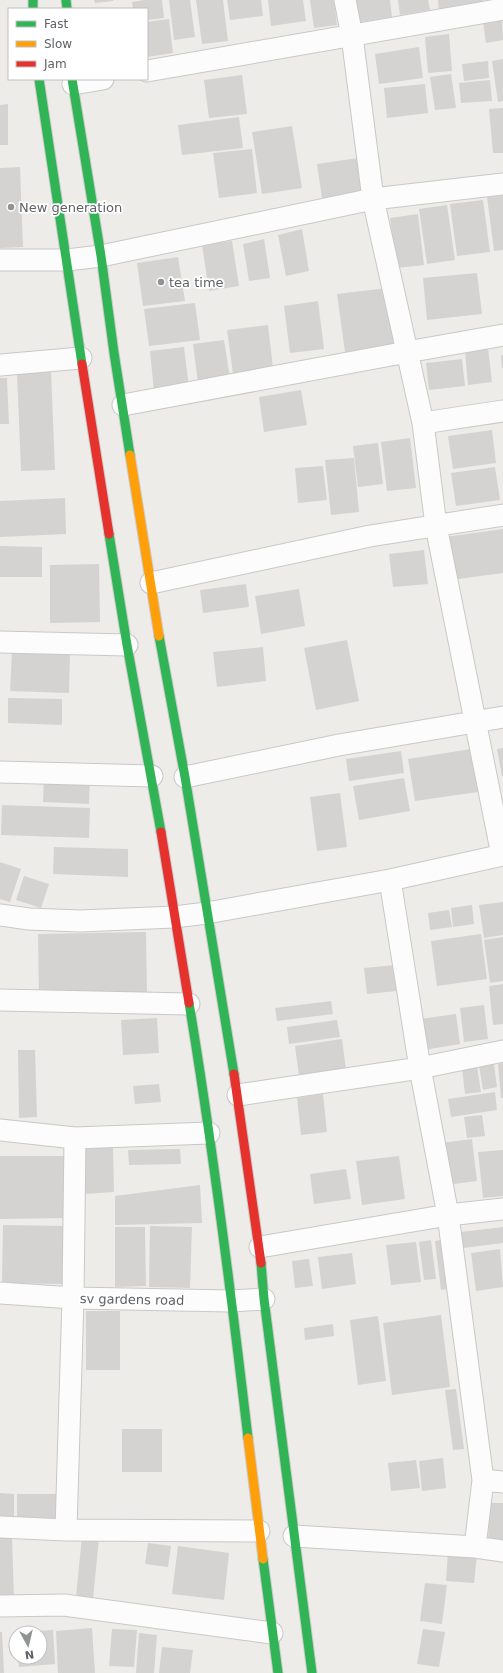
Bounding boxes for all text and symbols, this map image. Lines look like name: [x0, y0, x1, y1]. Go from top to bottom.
legend: [8, 8, 148, 80]
text: Fast: [44, 17, 68, 31]
text: Slow: [44, 37, 72, 51]
text: Jam: [43, 57, 67, 71]
place label: New generation: [19, 200, 122, 215]
marker: New generation: [6, 202, 16, 212]
place label: tea time: [169, 275, 224, 290]
marker: tea time: [156, 277, 166, 287]
street label: sv gardens road: [80, 1291, 184, 1308]
north arrow: [8, 1625, 48, 1665]
text: N: [24, 1647, 35, 1661]

